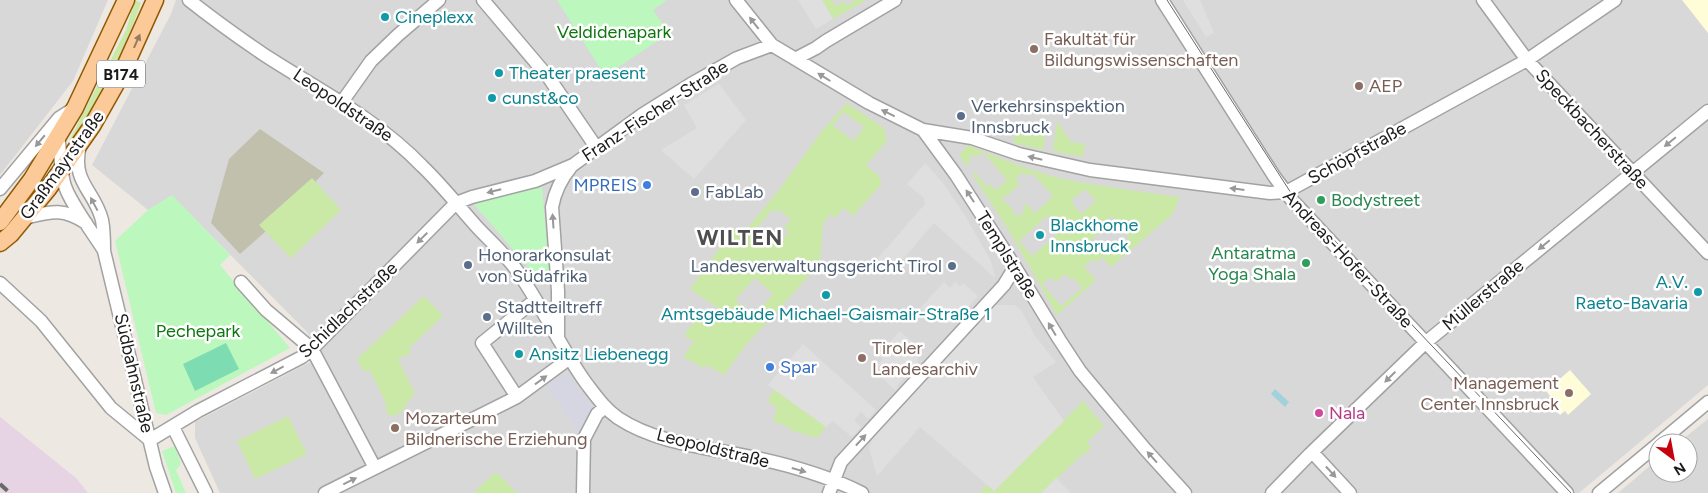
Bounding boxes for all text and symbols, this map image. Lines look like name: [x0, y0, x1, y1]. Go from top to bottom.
place label: Cineplexx: [395, 6, 474, 28]
marker: Cineplexx: [379, 11, 391, 23]
one-way arrow: [749, 16, 759, 30]
park label: Veldidenapark: [557, 21, 672, 43]
place label: Fakultät für Bildungswissenschaften: [1044, 28, 1238, 71]
one-way arrow: [134, 34, 142, 48]
marker: Fakultät für Bildungswissenschaften: [1028, 43, 1040, 55]
street label: Franz-Fischer-Straße: [578, 55, 732, 166]
road number: B174: [97, 61, 145, 88]
place label: Theater praesent: [509, 62, 646, 84]
street label: Leopoldstraße: [289, 64, 397, 147]
street label: Speckbacherstraße: [1531, 65, 1653, 194]
marker: Theater praesent: [493, 67, 505, 79]
one-way arrow: [818, 73, 831, 82]
place label: AEP: [1369, 75, 1402, 97]
marker: AEP: [1353, 80, 1365, 92]
place label: cunst&co: [502, 87, 579, 109]
marker: cunst&co: [486, 92, 498, 104]
place label: Verkehrsinspektion Innsbruck: [971, 95, 1125, 138]
street label: Graßmayrstraße: [15, 106, 109, 224]
one-way arrow: [881, 108, 895, 116]
marker: Verkehrsinspektion Innsbruck: [955, 110, 967, 122]
street label: Schöpfstraße: [1304, 117, 1410, 189]
one-way arrow: [34, 134, 45, 147]
one-way arrow: [1664, 136, 1677, 147]
one-way arrow: [1028, 154, 1043, 162]
place label: MPREIS: [573, 174, 637, 196]
marker: MPREIS: [641, 179, 653, 191]
place label: FabLab: [705, 181, 764, 203]
one-way arrow: [1229, 185, 1245, 193]
street label: Andreas-Hofer-Straße: [1278, 185, 1418, 333]
marker: FabLab: [689, 186, 701, 198]
one-way arrow: [486, 188, 501, 196]
place label: Bodystreet: [1331, 189, 1420, 211]
one-way arrow: [965, 190, 975, 203]
marker: Bodystreet: [1315, 194, 1327, 206]
one-way arrow: [90, 197, 98, 212]
street label: Templstraße: [971, 207, 1043, 303]
one-way arrow: [549, 212, 557, 228]
place label: Blackhome Innsbruck: [1050, 214, 1138, 257]
district label: WILTEN: [697, 224, 783, 251]
marker: Blackhome Innsbruck: [1034, 229, 1046, 241]
one-way arrow: [416, 232, 428, 244]
one-way arrow: [1538, 239, 1551, 250]
place label: Antaratma Yoga Shala: [1208, 242, 1296, 285]
place label: Honorarkonsulat von Südafrika: [478, 244, 611, 287]
street label: Müllerstraße: [1438, 254, 1528, 335]
place label: Landesverwaltungsgericht Tirol: [690, 255, 942, 277]
street label: Schidlachstraße: [294, 257, 402, 363]
marker: Antaratma Yoga Shala: [1300, 257, 1312, 269]
marker: Honorarkonsulat von Südafrika: [462, 259, 474, 271]
marker: Landesverwaltungsgericht Tirol: [946, 260, 958, 272]
place label: A.V. Raeto-Bavaria: [1575, 271, 1688, 314]
marker: A.V. Raeto-Bavaria: [1692, 286, 1704, 298]
marker: Amtsgebäude Michael-Gaismair-Straße 1: [820, 289, 832, 301]
place label: Stadtteiltreff Willten: [497, 296, 602, 339]
place label: Amtsgebäude Michael-Gaismair-Straße 1: [661, 303, 991, 325]
street label: Südbahnstraße: [110, 311, 158, 435]
marker: Stadtteiltreff Willten: [481, 311, 493, 323]
park label: Pechepark: [156, 320, 240, 342]
one-way arrow: [1048, 323, 1057, 336]
place label: Tiroler Landesarchiv: [872, 337, 979, 380]
place label: Ansitz Liebenegg: [529, 343, 669, 365]
marker: Ansitz Liebenegg: [513, 348, 525, 360]
marker: Tiroler Landesarchiv: [856, 352, 868, 364]
place label: Spar: [780, 356, 817, 378]
marker: Spar: [764, 361, 776, 373]
one-way arrow: [269, 366, 284, 374]
one-way arrow: [1384, 370, 1396, 382]
place label: Management Center Innsbruck: [1421, 372, 1559, 415]
one-way arrow: [534, 375, 548, 385]
marker: Management Center Innsbruck: [1563, 387, 1575, 399]
place label: Nala: [1329, 402, 1365, 424]
place label: Mozarteum Bildnerische Erziehung: [405, 407, 588, 450]
marker: Nala: [1313, 407, 1325, 419]
marker: Mozarteum Bildnerische Erziehung: [389, 422, 401, 434]
street label: Leopoldstraße: [654, 423, 772, 473]
north arrow: [1648, 433, 1698, 483]
one-way arrow: [855, 434, 867, 446]
one-way arrow: [1147, 450, 1158, 463]
text: N: [1671, 459, 1689, 479]
one-way arrow: [792, 466, 807, 474]
one-way arrow: [1325, 466, 1337, 478]
one-way arrow: [342, 476, 357, 485]

